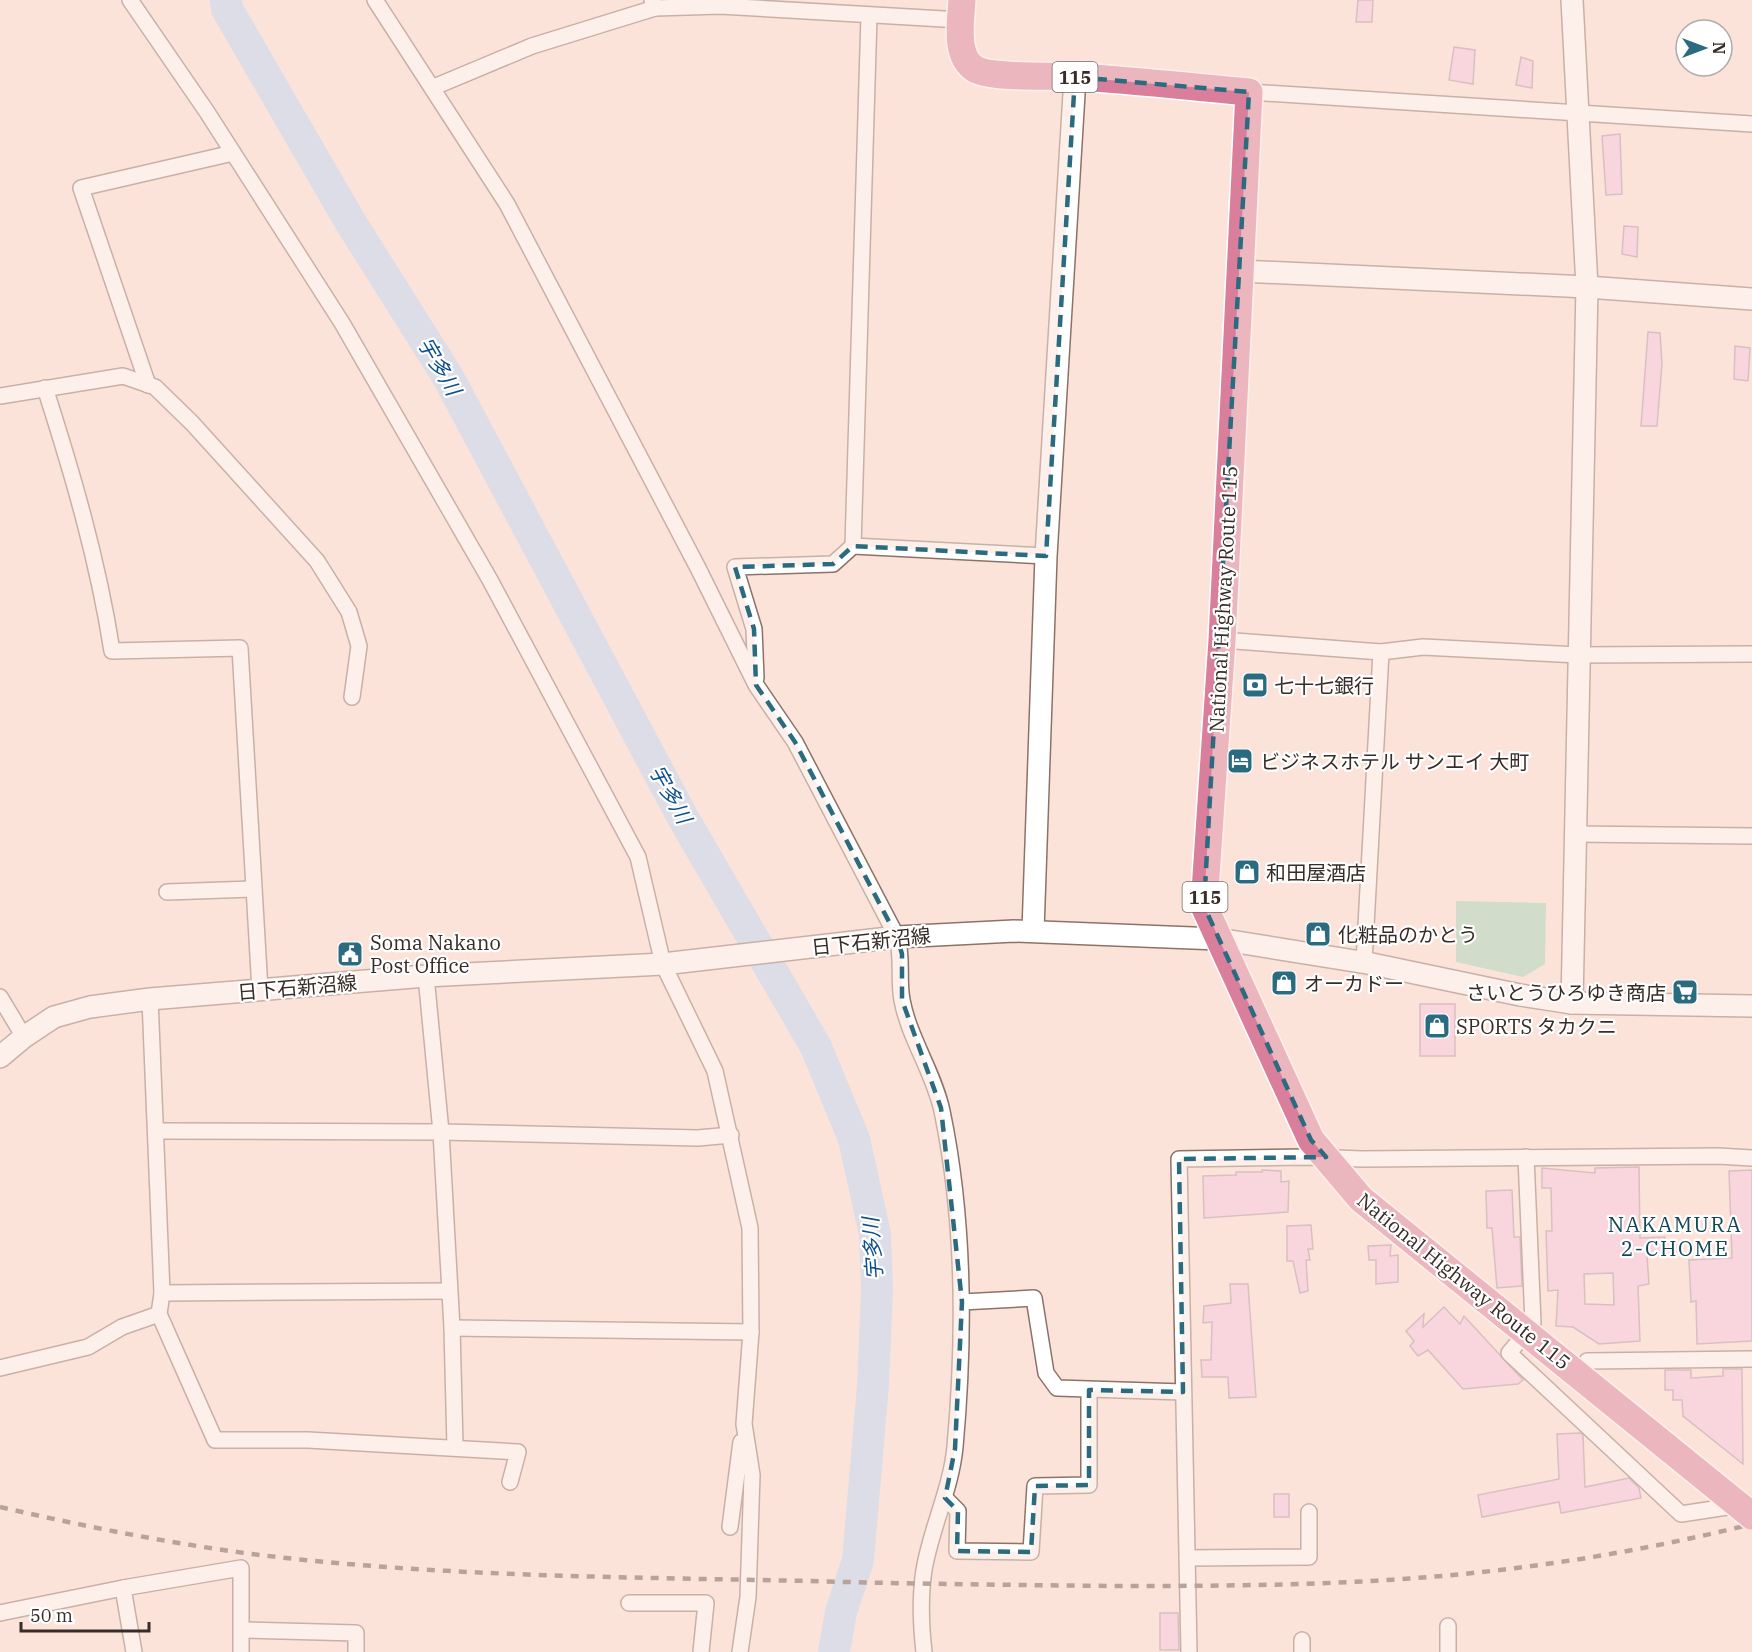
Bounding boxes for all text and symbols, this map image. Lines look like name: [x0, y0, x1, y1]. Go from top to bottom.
north arrow: [1674, 18, 1734, 78]
text: N: [1709, 42, 1729, 54]
road number: 115: [1052, 62, 1098, 92]
water label: 宇多川: [412, 332, 469, 402]
street label: National Highway Route 115: [1203, 465, 1243, 733]
bank icon: 七十七銀行: [1240, 670, 1270, 700]
place label: 七十七銀行: [1274, 672, 1374, 699]
hotel icon: ビジネスホテル サンエイ 大町: [1225, 746, 1255, 776]
place label: ビジネスホテル サンエイ 大町: [1260, 748, 1529, 775]
water label: 宇多川: [643, 760, 699, 830]
shop icon: 和田屋酒店: [1232, 857, 1262, 887]
place label: 和田屋酒店: [1266, 859, 1366, 886]
road number: 115: [1182, 882, 1228, 912]
shop icon: 化粧品のかとう: [1303, 919, 1333, 949]
street label: 日下石新沼線: [810, 921, 932, 961]
place label: 化粧品のかとう: [1338, 921, 1478, 948]
place label: Soma Nakano Post Office: [370, 929, 501, 979]
public building icon: Soma Nakano Post Office: [335, 939, 365, 969]
street label: 日下石新沼線: [236, 968, 358, 1006]
shop icon: オーカドー: [1269, 968, 1299, 998]
place label: オーカドー: [1304, 970, 1404, 997]
supermarket icon: さいとうひろゆき商店: [1670, 977, 1700, 1007]
place label: さいとうひろゆき商店: [1466, 979, 1666, 1006]
shop icon: SPORTS タカクニ: [1422, 1011, 1452, 1041]
place label: SPORTS タカクニ: [1456, 1013, 1617, 1040]
street label: National Highway Route 115: [1352, 1186, 1576, 1376]
district label: NAKAMURA 2-CHOME: [1608, 1210, 1742, 1262]
water label: 宇多川: [856, 1215, 888, 1281]
scale bar: [21, 1595, 148, 1633]
text: 50 m: [30, 1604, 73, 1627]

